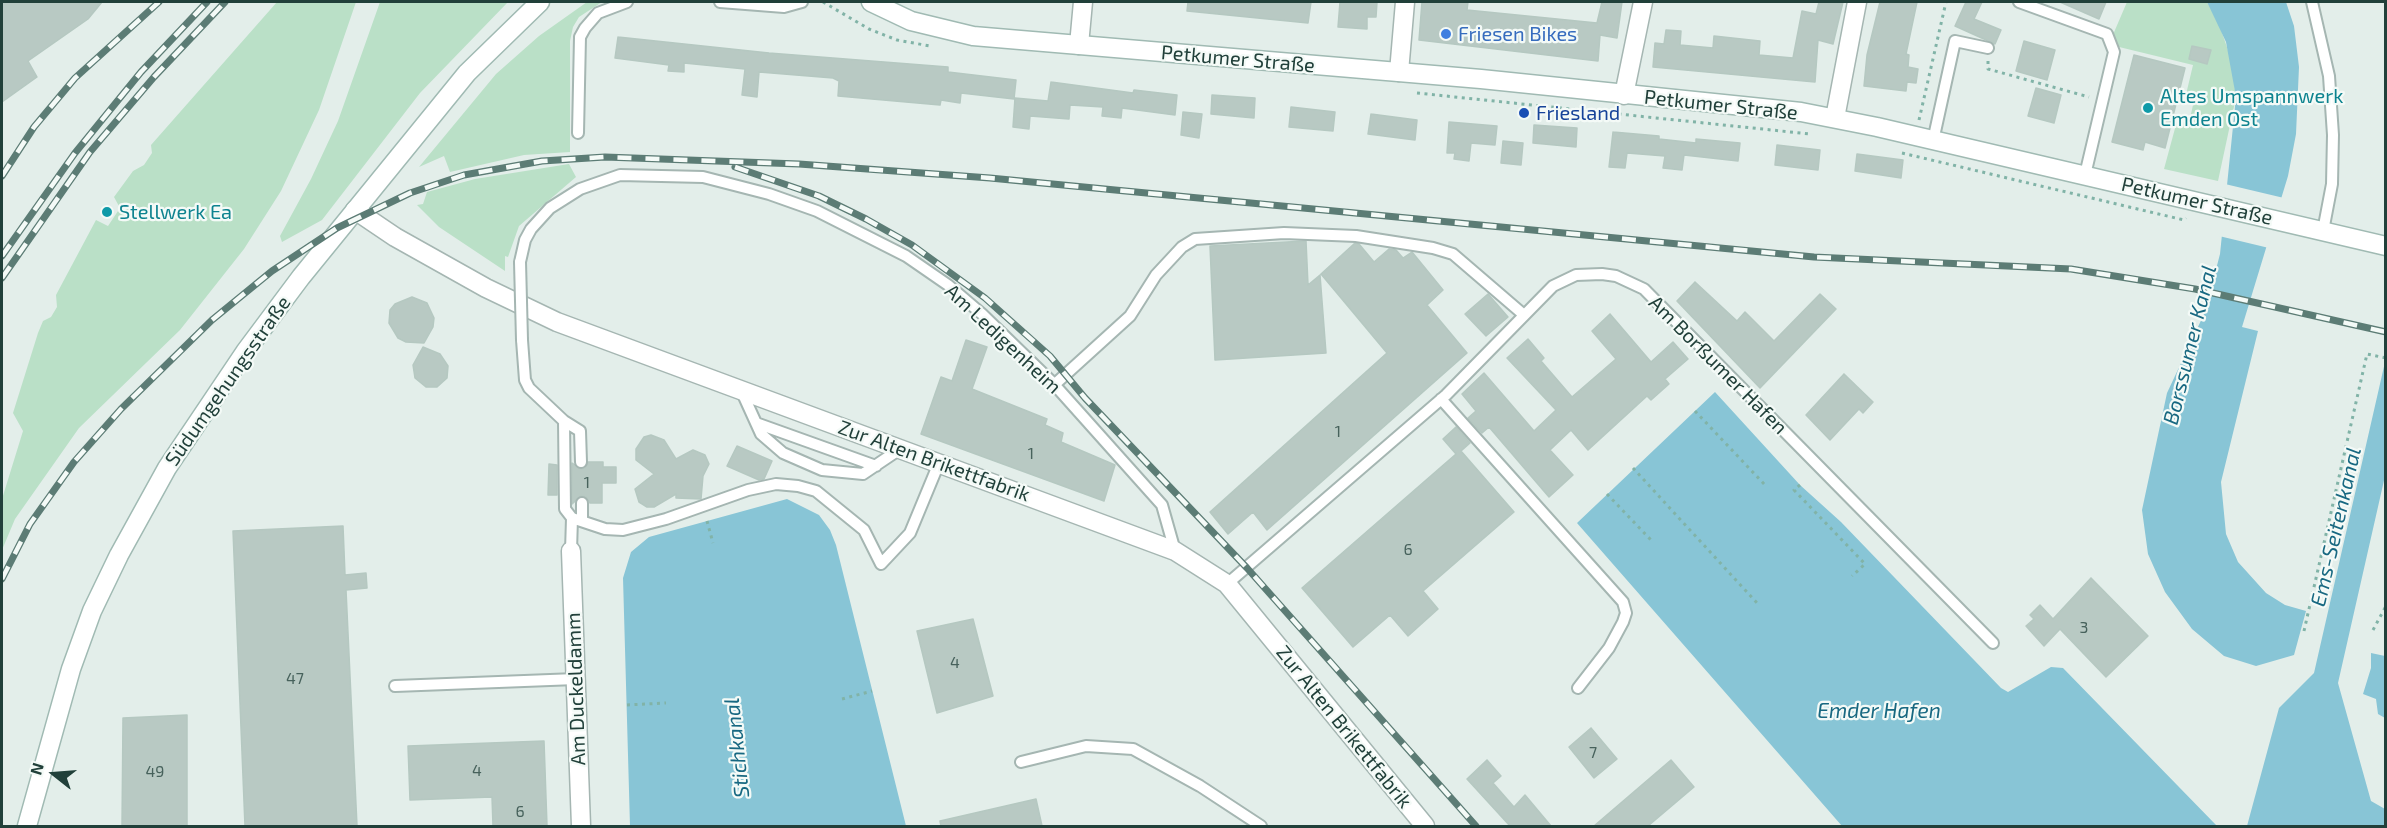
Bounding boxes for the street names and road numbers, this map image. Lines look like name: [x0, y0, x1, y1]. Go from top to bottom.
street label: Petkumer Straße: [1160, 40, 1316, 78]
street label: Petkumer Straße: [1643, 85, 1799, 125]
street label: Petkumer Straße: [2119, 172, 2275, 230]
street label: Am Ledigenheim: [940, 279, 1066, 399]
street label: Südumgehungsstraße: [160, 291, 296, 471]
street label: Am Borßumer Hafen: [1644, 291, 1792, 439]
street label: Zur Alten Brikettfabrik: [835, 415, 1033, 507]
street label: Am Duckeldamm: [561, 612, 591, 766]
street label: Zur Alten Brikettfabrik: [1271, 641, 1417, 813]

